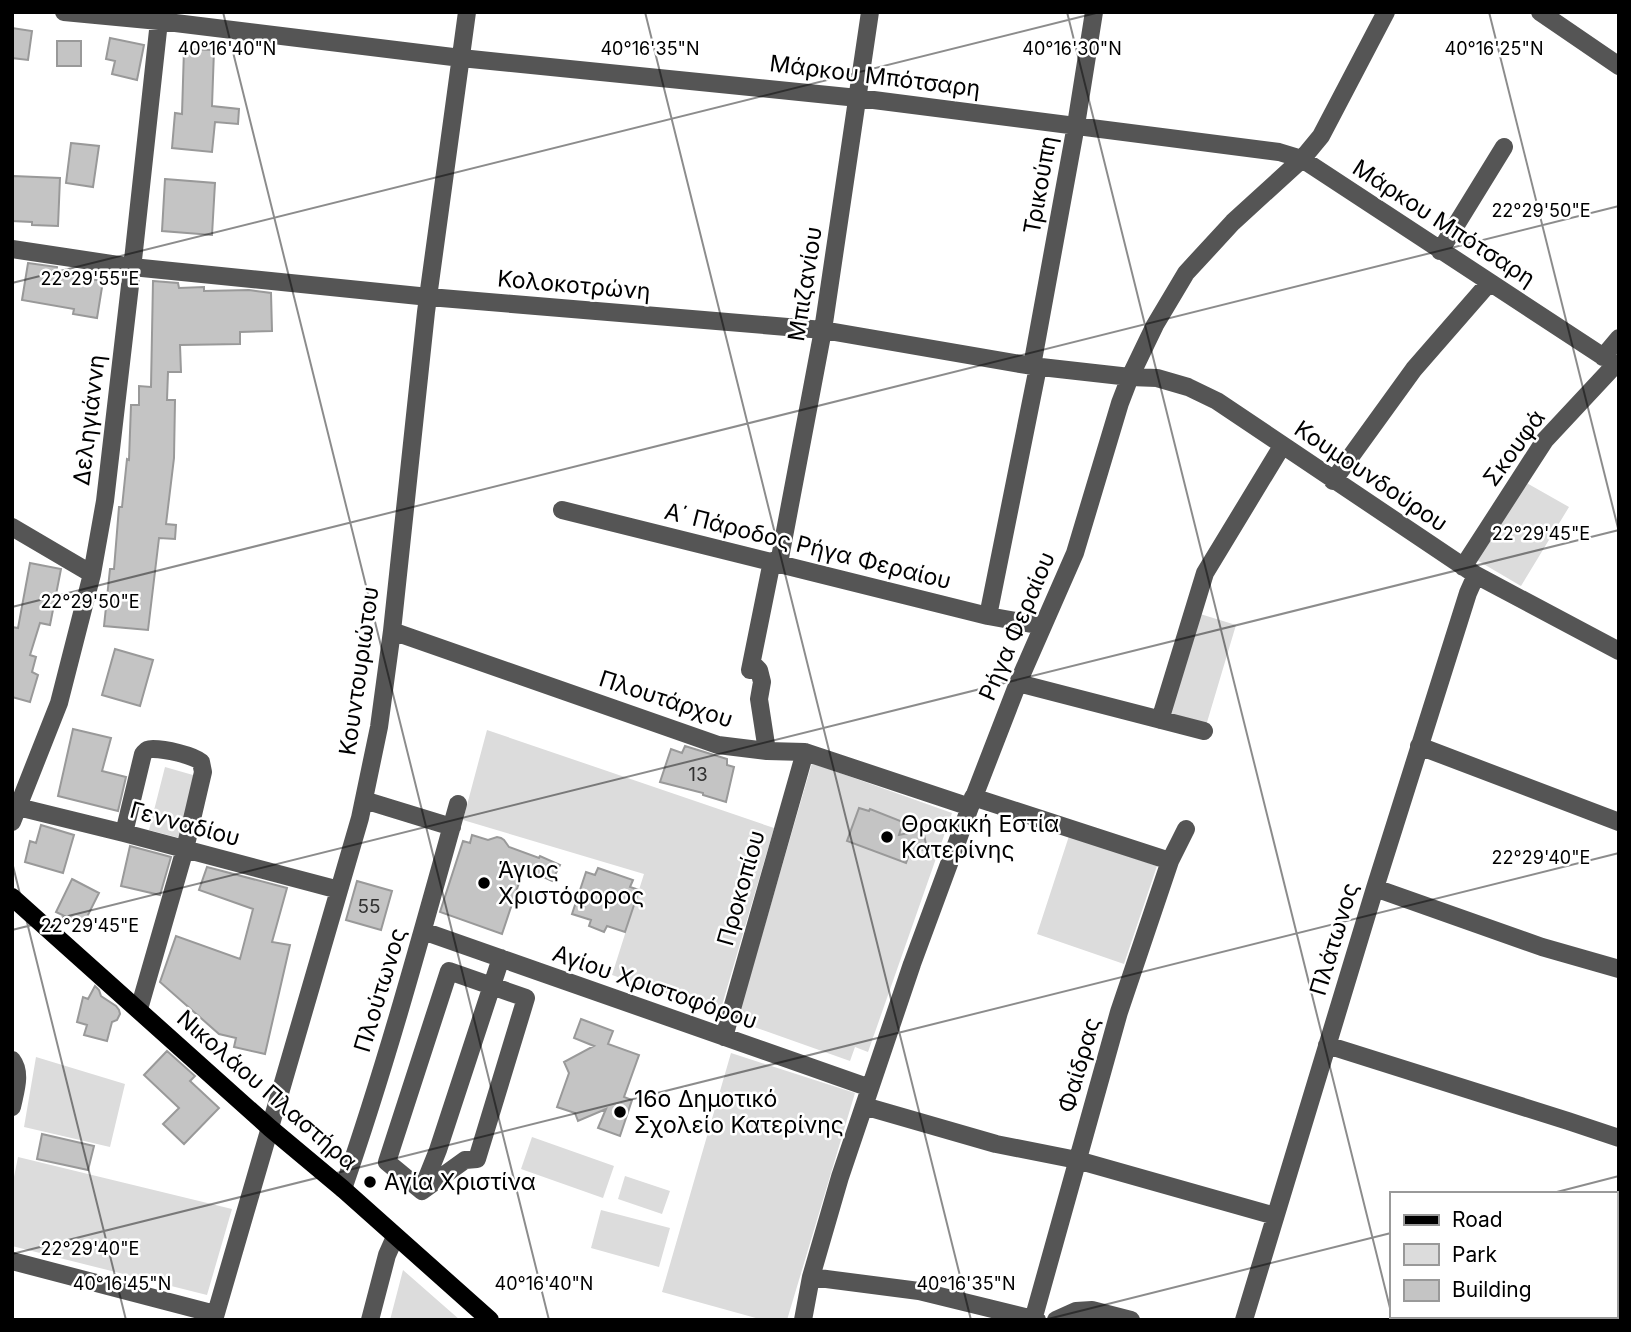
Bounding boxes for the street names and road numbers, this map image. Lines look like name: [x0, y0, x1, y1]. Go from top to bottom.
street label: Μάρκου Μπότσαρη: [768, 49, 982, 103]
street label: Τρικούπη: [1018, 134, 1062, 236]
street label: Μάρκου Μπότσαρη: [1348, 154, 1540, 292]
street label: Μπιζανίου: [782, 225, 828, 343]
street label: Κολοκοτρώνη: [496, 264, 652, 306]
street label: Δεληγιάννη: [67, 353, 111, 487]
street label: Σκουφά: [1477, 405, 1551, 491]
street label: Κουμουνδούρου: [1289, 414, 1453, 538]
street label: Α΄ Πάροδος Ρήγα Φεραίου: [662, 497, 954, 595]
street label: Ρήγα Φεραίου: [973, 548, 1061, 704]
street label: Κουντουριώτου: [333, 585, 385, 757]
street label: Πλουτάρχου: [596, 664, 736, 734]
street label: Γενναδίου: [127, 796, 243, 852]
street label: Προκοπίου: [711, 827, 771, 949]
street label: Πλάτωνος: [1304, 879, 1364, 999]
street label: Πλούτωνος: [348, 925, 412, 1055]
street label: Αγίου Χριστοφόρου: [549, 939, 761, 1035]
street label: Νικολάου Πλαστήρα: [171, 1004, 363, 1176]
street label: Φαίδρας: [1052, 1014, 1106, 1116]

